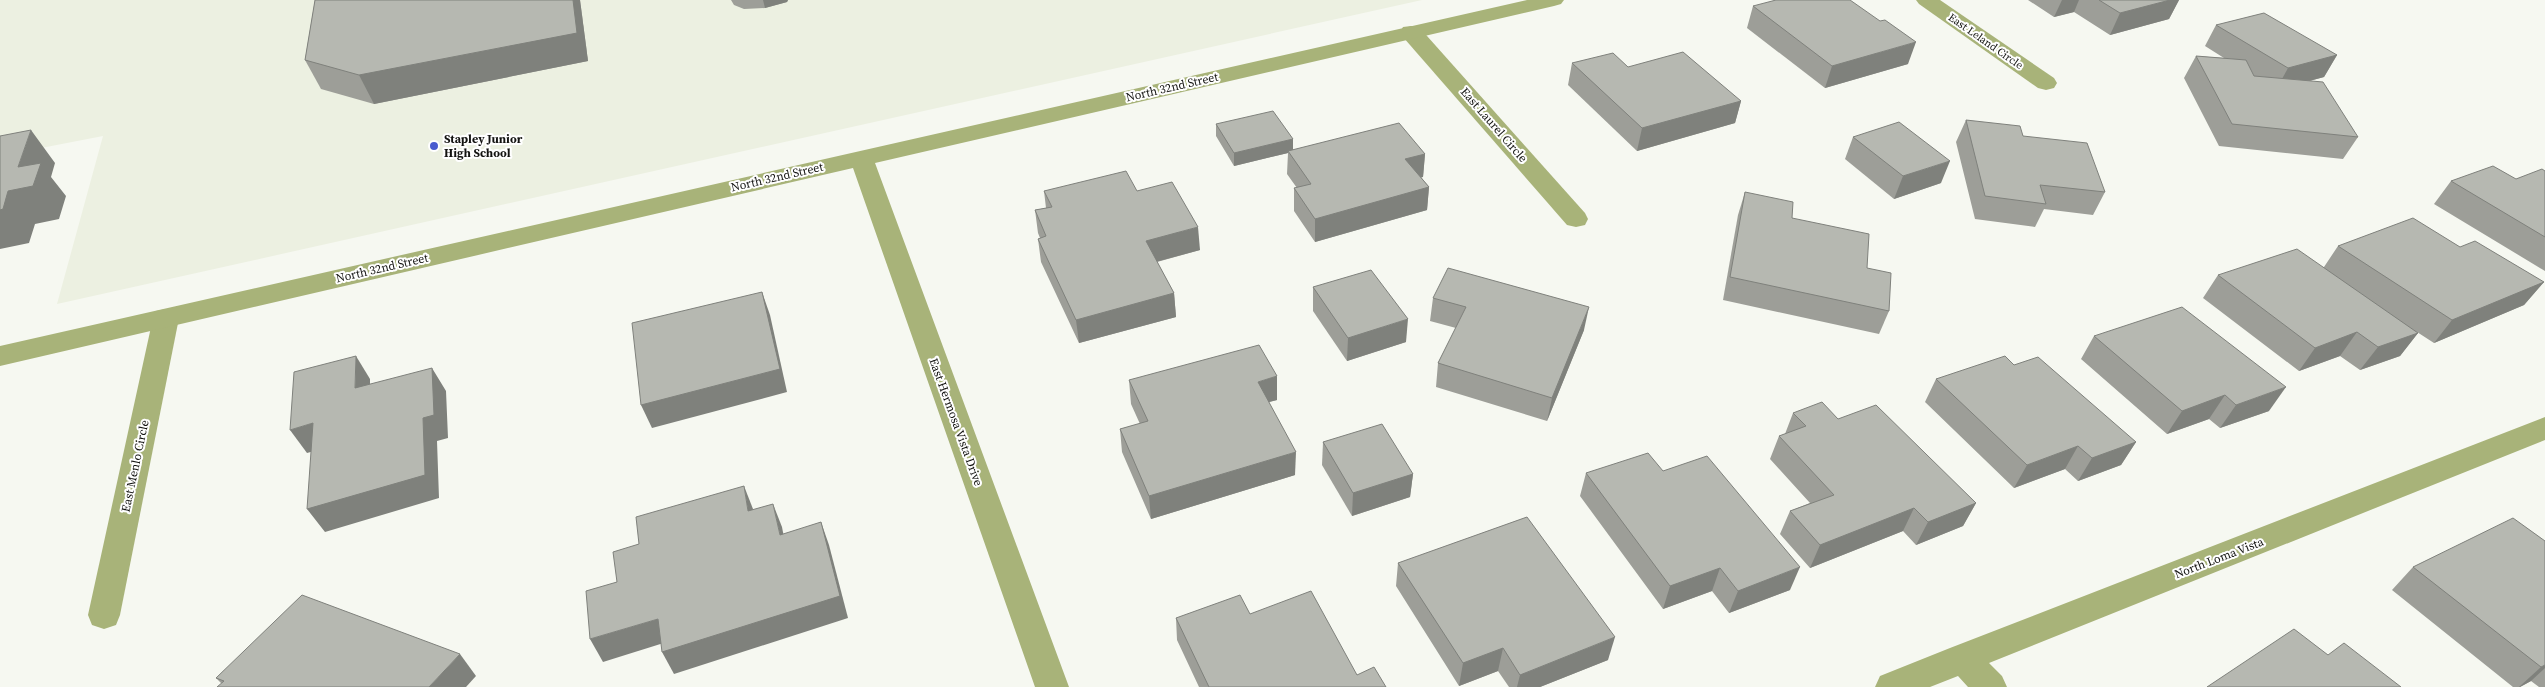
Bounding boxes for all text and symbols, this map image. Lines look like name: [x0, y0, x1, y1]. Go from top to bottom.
street label: East Leland Circle: [1945, 10, 2026, 73]
street label: North 32nd Street: [1124, 69, 1220, 105]
street label: East Laurel Circle: [1457, 84, 1531, 166]
place label: Stapley Junior High School: [444, 131, 523, 161]
marker: Stapley Junior High School: [428, 140, 440, 152]
street label: North 32nd Street: [729, 159, 825, 195]
street label: North 32nd Street: [334, 250, 430, 286]
street label: East Hermosa Vista Drive: [925, 356, 987, 488]
street label: East Menlo Circle: [117, 419, 153, 513]
street label: North Loma Vista: [2172, 533, 2267, 582]

